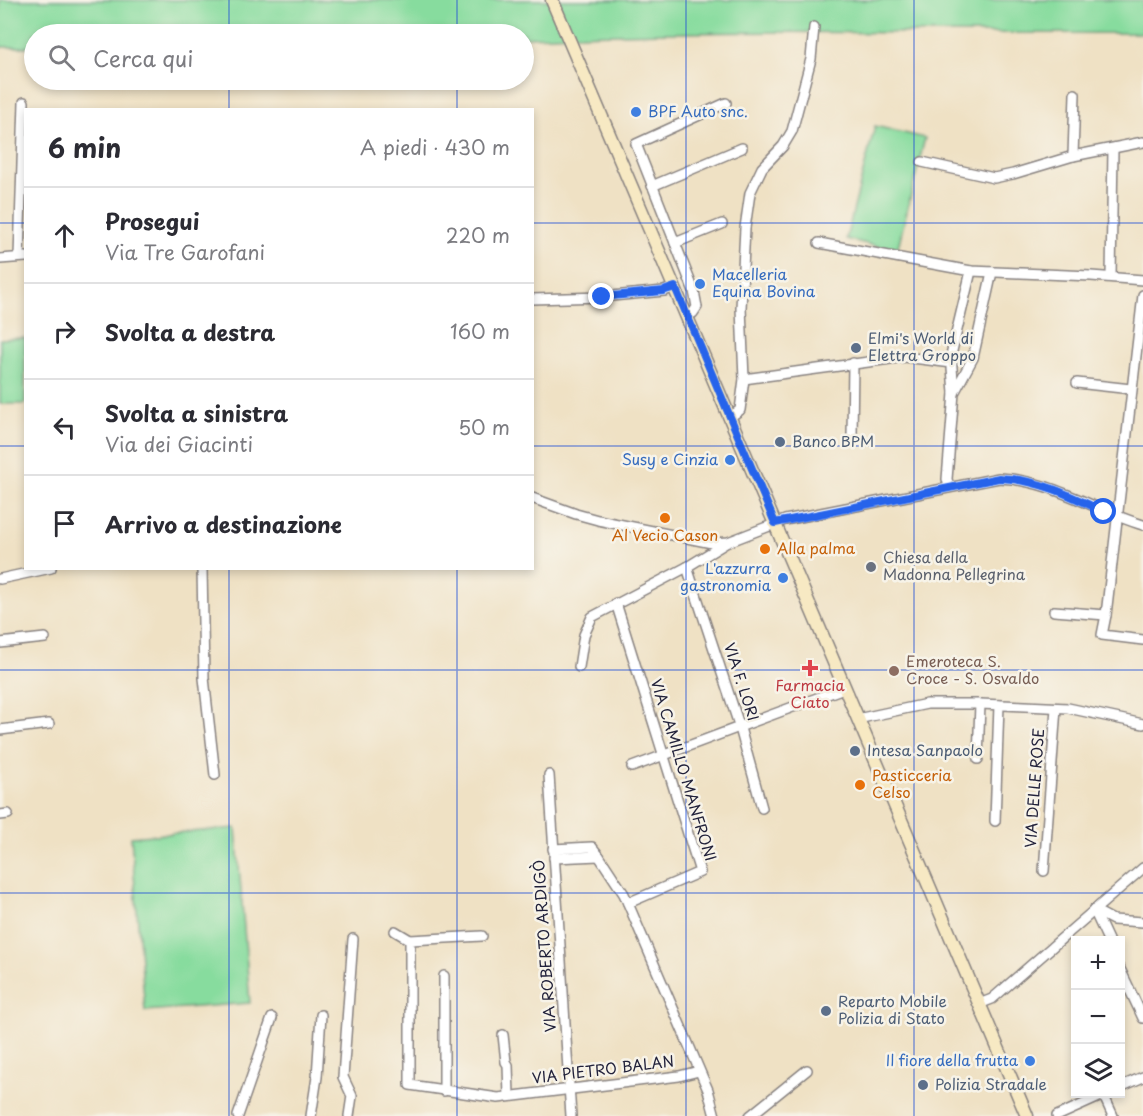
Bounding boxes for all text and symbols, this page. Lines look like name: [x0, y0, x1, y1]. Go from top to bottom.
search box: [24, 24, 534, 90]
icon: search: [45, 41, 78, 74]
text: Cerca qui: [93, 41, 193, 74]
place label: BPF Auto snc.: [648, 99, 748, 122]
marker: BPF Auto snc.: [629, 105, 643, 119]
text: 6 min: [48, 128, 121, 167]
text: A piedi · 430 m: [360, 132, 510, 162]
text: Prosegui: [105, 204, 199, 237]
icon: ahead: [48, 219, 81, 252]
text: 220 m: [446, 220, 510, 250]
text: Via Tre Garofani: [105, 237, 265, 267]
place label: Macelleria Equina Bovina: [712, 262, 816, 302]
marker: Macelleria Equina Bovina: [693, 277, 707, 291]
route end: [588, 283, 614, 309]
icon: right: [48, 315, 81, 348]
text: Svolta a destra: [105, 315, 275, 348]
text: 160 m: [450, 316, 510, 346]
place label: Elmi's World di Elettra Groppo: [868, 326, 976, 366]
marker: Elmi's World di Elettra Groppo: [849, 341, 863, 355]
text: Svolta a sinistra: [105, 396, 288, 429]
icon: left: [48, 411, 81, 444]
text: 50 m: [458, 412, 510, 442]
text: Via dei Giacinti: [105, 429, 253, 459]
place label: Banco BPM: [792, 429, 874, 452]
marker: Banco BPM: [773, 435, 787, 449]
place label: Susy e Cinzia: [622, 447, 718, 470]
marker: Susy e Cinzia: [723, 453, 737, 467]
route start: [1090, 498, 1116, 524]
icon: arrive: [48, 507, 81, 540]
text: Arrivo a destinazione: [105, 507, 342, 540]
marker: Al Vecio Cason: [658, 511, 672, 525]
place label: Al Vecio Cason: [612, 523, 718, 546]
place label: Alla palma: [777, 536, 856, 559]
marker: Alla palma: [758, 542, 772, 556]
place label: Chiesa della Madonna Pellegrina: [883, 545, 1026, 585]
place label: L'azzurra gastronomia: [680, 556, 772, 596]
marker: Chiesa della Madonna Pellegrina: [864, 560, 878, 574]
marker: L'azzurra gastronomia: [776, 571, 790, 585]
street label: VIA F. LORI: [719, 639, 766, 724]
place label: Emeroteca S. Croce - S. Osvaldo: [906, 649, 1039, 689]
marker: Farmacia Ciato: [803, 661, 817, 675]
marker: Emeroteca S. Croce - S. Osvaldo: [887, 664, 901, 678]
place label: Farmacia Ciato: [775, 673, 845, 713]
street label: VIA CAMILLO MANFRONI: [646, 676, 723, 864]
street label: VIA DELLE ROSE: [1018, 727, 1049, 849]
place label: Intesa Sanpaolo: [867, 738, 983, 761]
marker: Intesa Sanpaolo: [848, 744, 862, 758]
place label: Pasticceria Celso: [872, 763, 952, 803]
marker: Pasticceria Celso: [853, 778, 867, 792]
street label: VIA ROBERTO ARDIGÒ: [526, 859, 561, 1033]
map controls: [1071, 936, 1125, 1098]
button: +: [1071, 936, 1125, 990]
place label: Reparto Mobile Polizia di Stato: [838, 989, 947, 1029]
button: −: [1071, 990, 1125, 1044]
marker: Reparto Mobile Polizia di Stato: [819, 1004, 833, 1018]
button: layers: [1071, 1044, 1125, 1098]
street label: VIA PIETRO BALAN: [530, 1048, 675, 1089]
place label: Il fiore della frutta: [886, 1048, 1019, 1071]
marker: Il fiore della frutta: [1023, 1054, 1037, 1068]
place label: Polizia Stradale: [935, 1072, 1047, 1095]
marker: Polizia Stradale: [916, 1078, 930, 1092]

